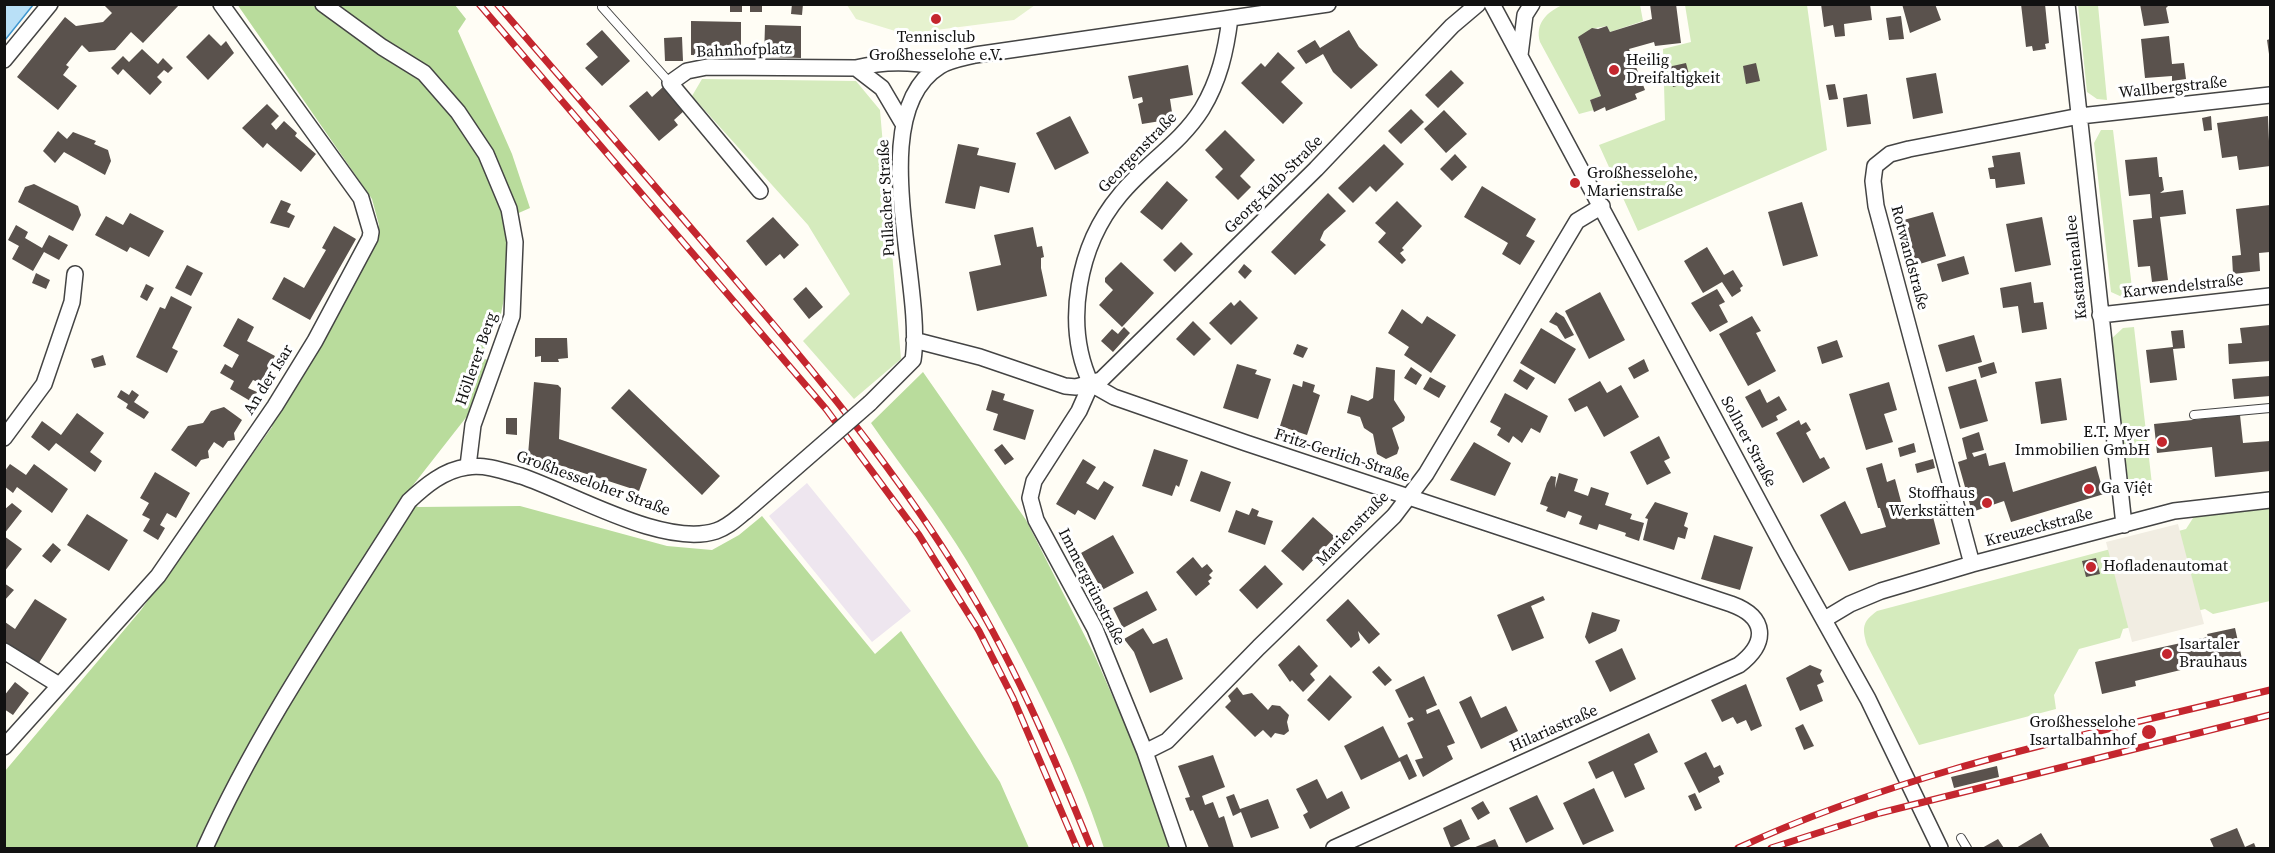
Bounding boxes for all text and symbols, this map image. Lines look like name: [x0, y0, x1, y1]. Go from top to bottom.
marker: Tennisclub Großhesselohe e.V.: [929, 12, 943, 26]
place label: Tennisclub Großhesselohe e.V.: [869, 28, 1003, 66]
street label: Bahnhofplatz: [696, 40, 792, 62]
place label: Heilig Dreifaltigkeit: [1626, 51, 1720, 89]
marker: Heilig Dreifaltigkeit: [1607, 63, 1621, 77]
street label: Wallbergstraße: [2118, 73, 2228, 103]
street label: Georgenstraße: [1095, 109, 1181, 197]
street label: Georg-Kalb-Straße: [1221, 132, 1327, 238]
street label: Pullacher Straße: [874, 139, 900, 257]
place label: Großhesselohe, Marienstraße: [1587, 164, 1698, 202]
marker: Großhesselohe, Marienstraße: [1568, 176, 1582, 190]
street label: Rotwandstraße: [1886, 204, 1932, 312]
street label: Kastanienallee: [2062, 214, 2092, 320]
street label: Karwendelstraße: [2122, 271, 2244, 303]
street label: Höllerer Berg: [452, 310, 502, 408]
street label: An der Isar: [240, 341, 298, 419]
street label: Sollner Straße: [1716, 393, 1780, 491]
place label: E.T. Myer Immobilien GmbH: [2015, 423, 2150, 461]
street label: Fritz-Gerlich-Straße: [1272, 425, 1412, 487]
marker: E.T. Myer Immobilien GmbH: [2155, 435, 2169, 449]
street label: Großhesseloher Straße: [513, 447, 673, 521]
place label: Ga Việt: [2101, 479, 2152, 499]
marker: Ga Việt: [2082, 482, 2096, 496]
place label: Stoffhaus Werkstätten: [1889, 484, 1975, 522]
street label: Marienstraße: [1313, 488, 1393, 570]
marker: Stoffhaus Werkstätten: [1980, 496, 1994, 510]
street label: Kreuzeckstraße: [1983, 504, 2095, 552]
street label: Immergrünstraße: [1053, 526, 1129, 648]
place label: Hofladenautomat: [2103, 557, 2228, 577]
marker: Hofladenautomat: [2084, 560, 2098, 574]
place label: Isartaler Brauhaus: [2179, 635, 2247, 673]
marker: Isartaler Brauhaus: [2160, 647, 2174, 661]
street label: Hilariastraße: [1507, 701, 1601, 757]
place label: Großhesselohe Isartalbahnhof: [2029, 713, 2136, 751]
marker: Großhesselohe Isartalbahnhof: [2140, 723, 2158, 741]

